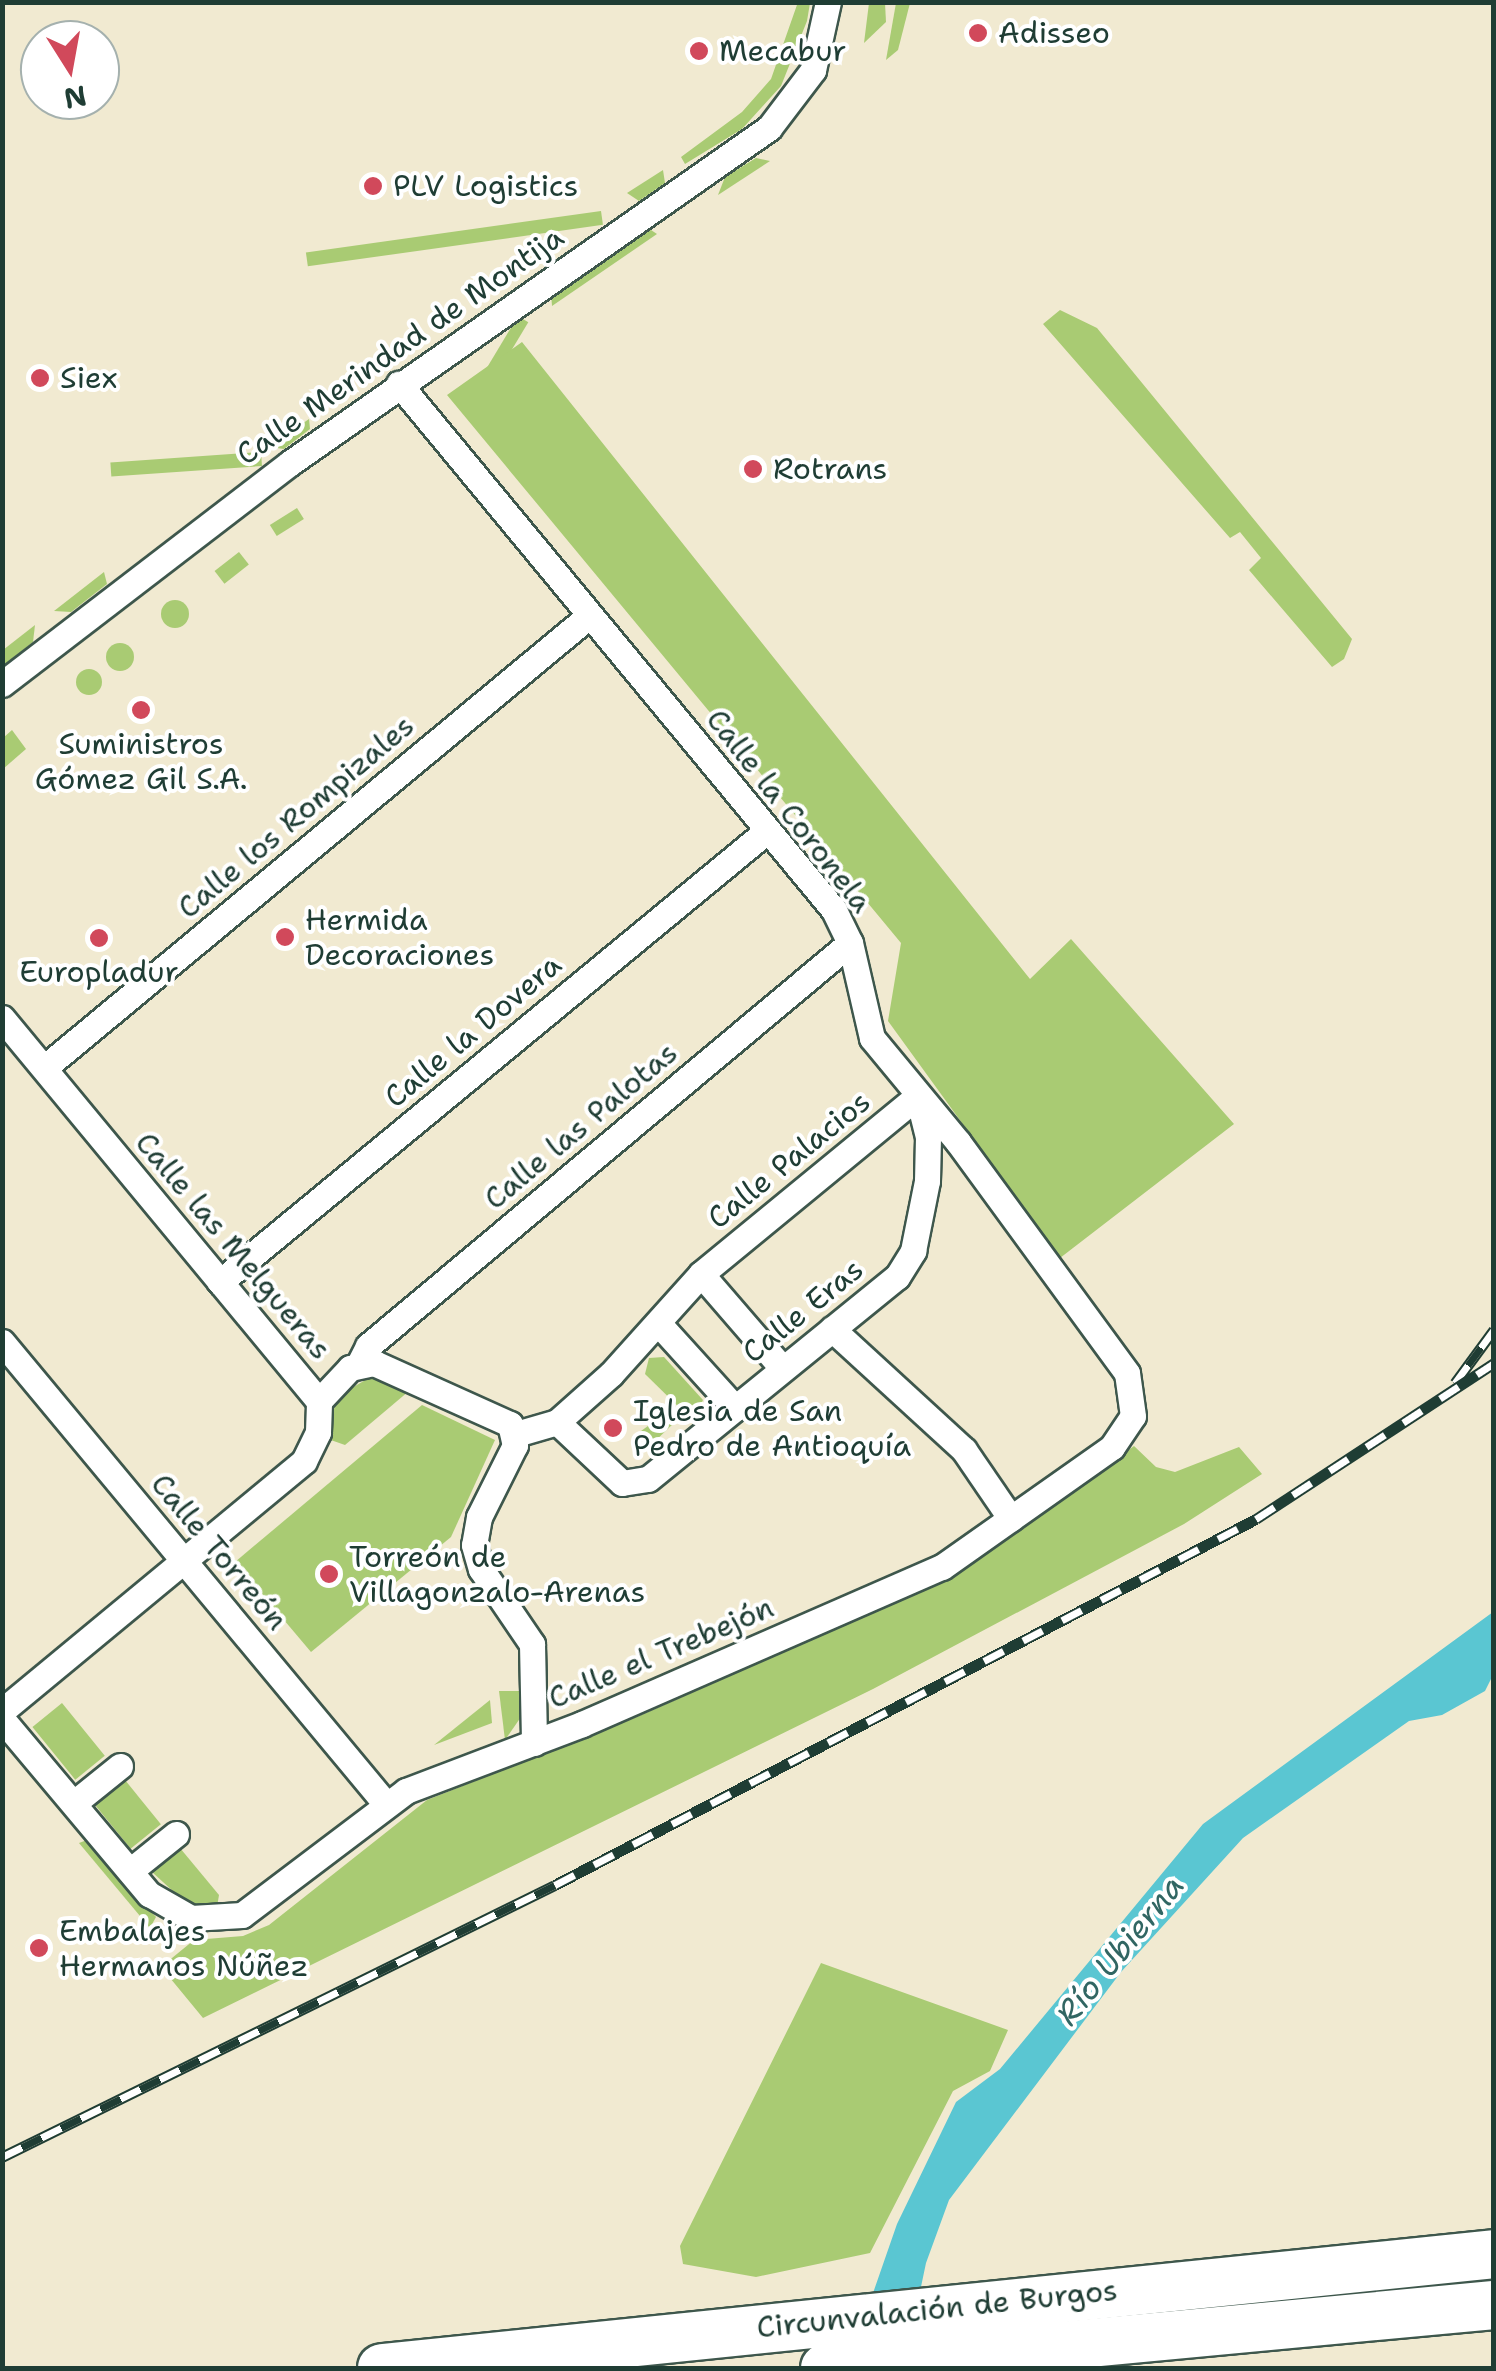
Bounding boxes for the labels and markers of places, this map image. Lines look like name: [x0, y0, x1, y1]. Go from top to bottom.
place label: Adisseo: [998, 15, 1110, 51]
marker: Adisseo: [967, 22, 989, 44]
place label: Mecabur: [719, 33, 847, 69]
marker: Mecabur: [688, 40, 710, 62]
place label: PLV Logistics: [393, 168, 578, 204]
marker: PLV Logistics: [362, 175, 384, 197]
place label: Siex: [60, 360, 117, 396]
marker: Siex: [29, 367, 51, 389]
place label: Rotrans: [773, 451, 887, 487]
marker: Rotrans: [742, 458, 764, 480]
marker: Suministros Gómez Gil S.A.: [130, 699, 152, 721]
place label: Suministros Gómez Gil S.A.: [35, 726, 247, 796]
place label: Hermida Decoraciones: [305, 902, 494, 972]
marker: Hermida Decoraciones: [274, 926, 296, 948]
marker: Europladur: [88, 927, 110, 949]
place label: Europladur: [19, 954, 179, 990]
place label: Iglesia de San Pedro de Antioquía: [633, 1393, 911, 1464]
marker: Iglesia de San Pedro de Antioquía: [602, 1417, 624, 1439]
place label: Torreón de Villagonzalo-Arenas: [349, 1539, 645, 1610]
marker: Torreón de Villagonzalo-Arenas: [318, 1563, 340, 1585]
place label: Embalajes Hermanos Núñez: [59, 1913, 308, 1984]
marker: Embalajes Hermanos Núñez: [28, 1937, 50, 1959]

